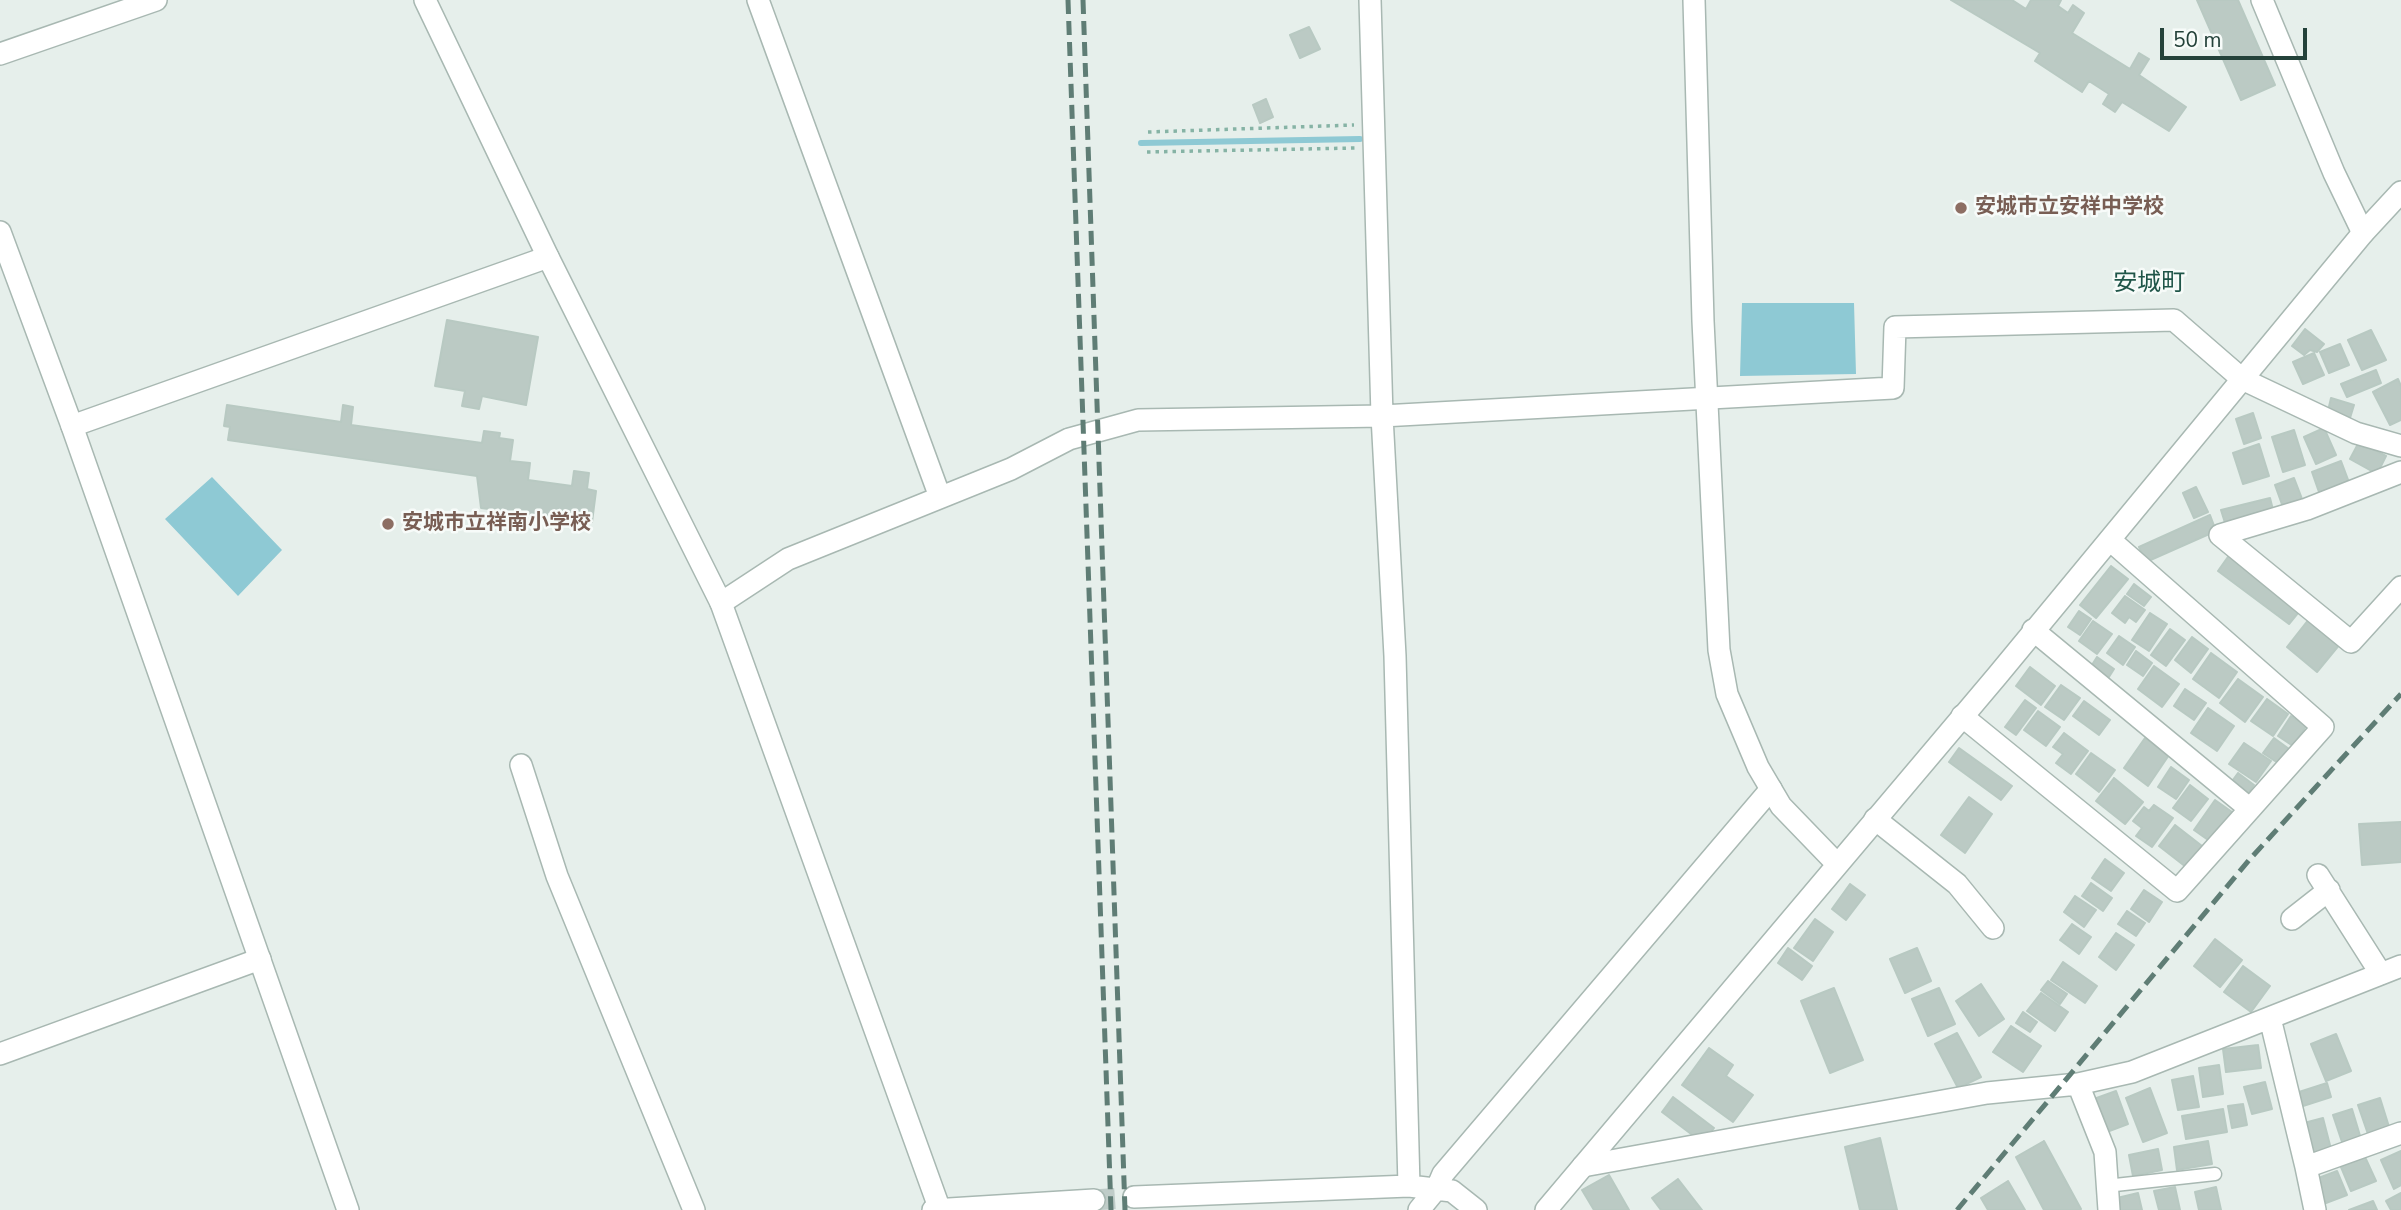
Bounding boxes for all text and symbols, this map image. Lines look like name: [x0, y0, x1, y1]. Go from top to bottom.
scale bar: [2163, 14, 2310, 58]
text: 50 m: [2173, 26, 2222, 54]
place label: 安城市立安祥中学校: [1975, 195, 2164, 221]
marker: 安城市立安祥中学校: [1953, 200, 1969, 216]
district label: 安城町: [2113, 270, 2185, 298]
place label: 安城市立祥南小学校: [402, 511, 591, 537]
marker: 安城市立祥南小学校: [380, 516, 396, 532]

